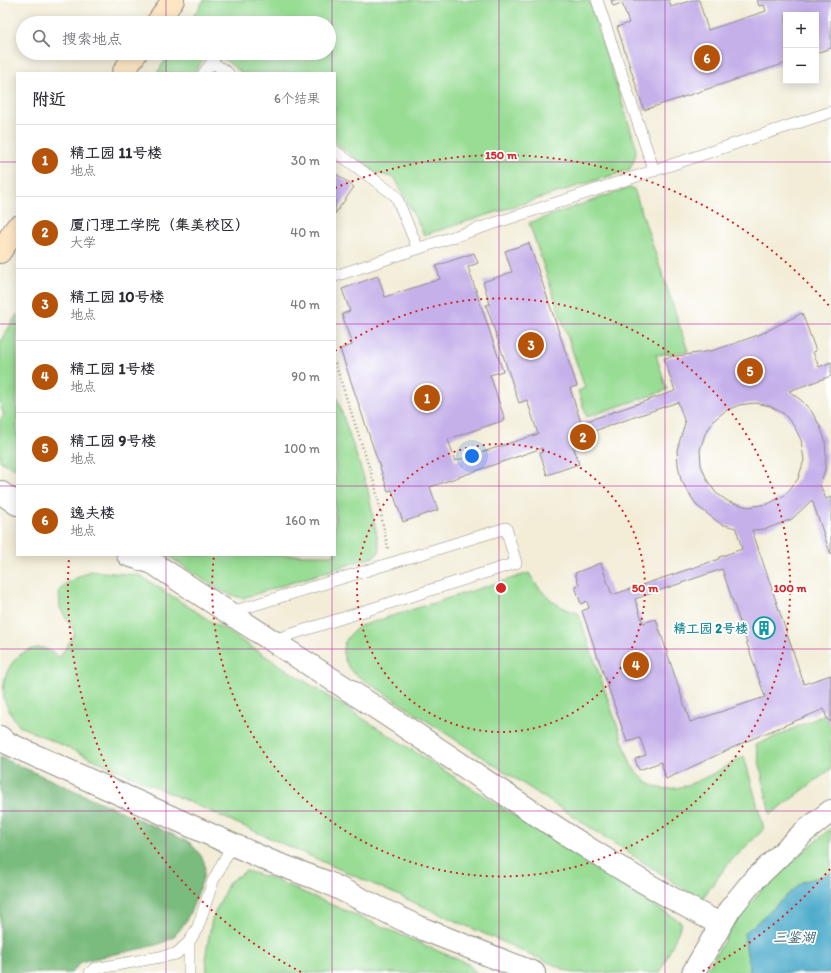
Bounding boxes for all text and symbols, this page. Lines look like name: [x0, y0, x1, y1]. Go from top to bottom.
map controls: [783, 12, 819, 84]
button: +: [783, 12, 819, 48]
search box: [16, 16, 336, 60]
icon: search: [30, 27, 52, 49]
text: 搜索地点: [62, 30, 122, 48]
pin: 6: [694, 43, 720, 73]
button: −: [783, 48, 819, 84]
text: 附近: [32, 89, 66, 109]
text: 6个结果: [274, 91, 320, 106]
text: 精工园 11号楼: [70, 144, 162, 162]
text: 150 m: [485, 148, 518, 162]
text: 1: [42, 153, 48, 168]
text: 30 m: [291, 153, 320, 168]
text: 地点: [70, 163, 96, 178]
text: 厦门理工学院（集美校区）: [70, 216, 250, 234]
text: 2: [42, 225, 48, 240]
text: 40 m: [290, 225, 320, 240]
text: 大学: [70, 235, 96, 250]
text: 精工园 10号楼: [70, 288, 165, 306]
text: 3: [41, 297, 49, 312]
text: 40 m: [290, 297, 320, 312]
text: 地点: [70, 307, 96, 322]
pin: 3: [518, 330, 544, 360]
pin: 5: [737, 356, 763, 386]
text: 精工园 1号楼: [70, 360, 155, 378]
text: 4: [41, 369, 49, 384]
text: 90 m: [291, 369, 320, 384]
text: 地点: [70, 379, 96, 394]
pin: 1: [414, 383, 440, 413]
pin: 2: [570, 422, 596, 452]
text: 精工园 9号楼: [70, 432, 156, 450]
text: 5: [42, 441, 48, 456]
text: 100 m: [284, 441, 320, 456]
your location: [462, 446, 482, 466]
text: 地点: [70, 451, 96, 466]
text: 逸夫楼: [70, 504, 115, 522]
text: 6: [42, 513, 48, 528]
text: 160 m: [285, 513, 320, 528]
text: 地点: [70, 523, 96, 538]
centre of rings: [494, 581, 508, 595]
text: 50 m: [632, 581, 659, 595]
text: 100 m: [773, 581, 807, 595]
building icon: 精工园 2号楼: [751, 615, 777, 641]
place label: 精工园 2号楼: [673, 621, 748, 636]
pin: 4: [623, 650, 649, 680]
water label: 三鉴湖: [773, 929, 817, 946]

